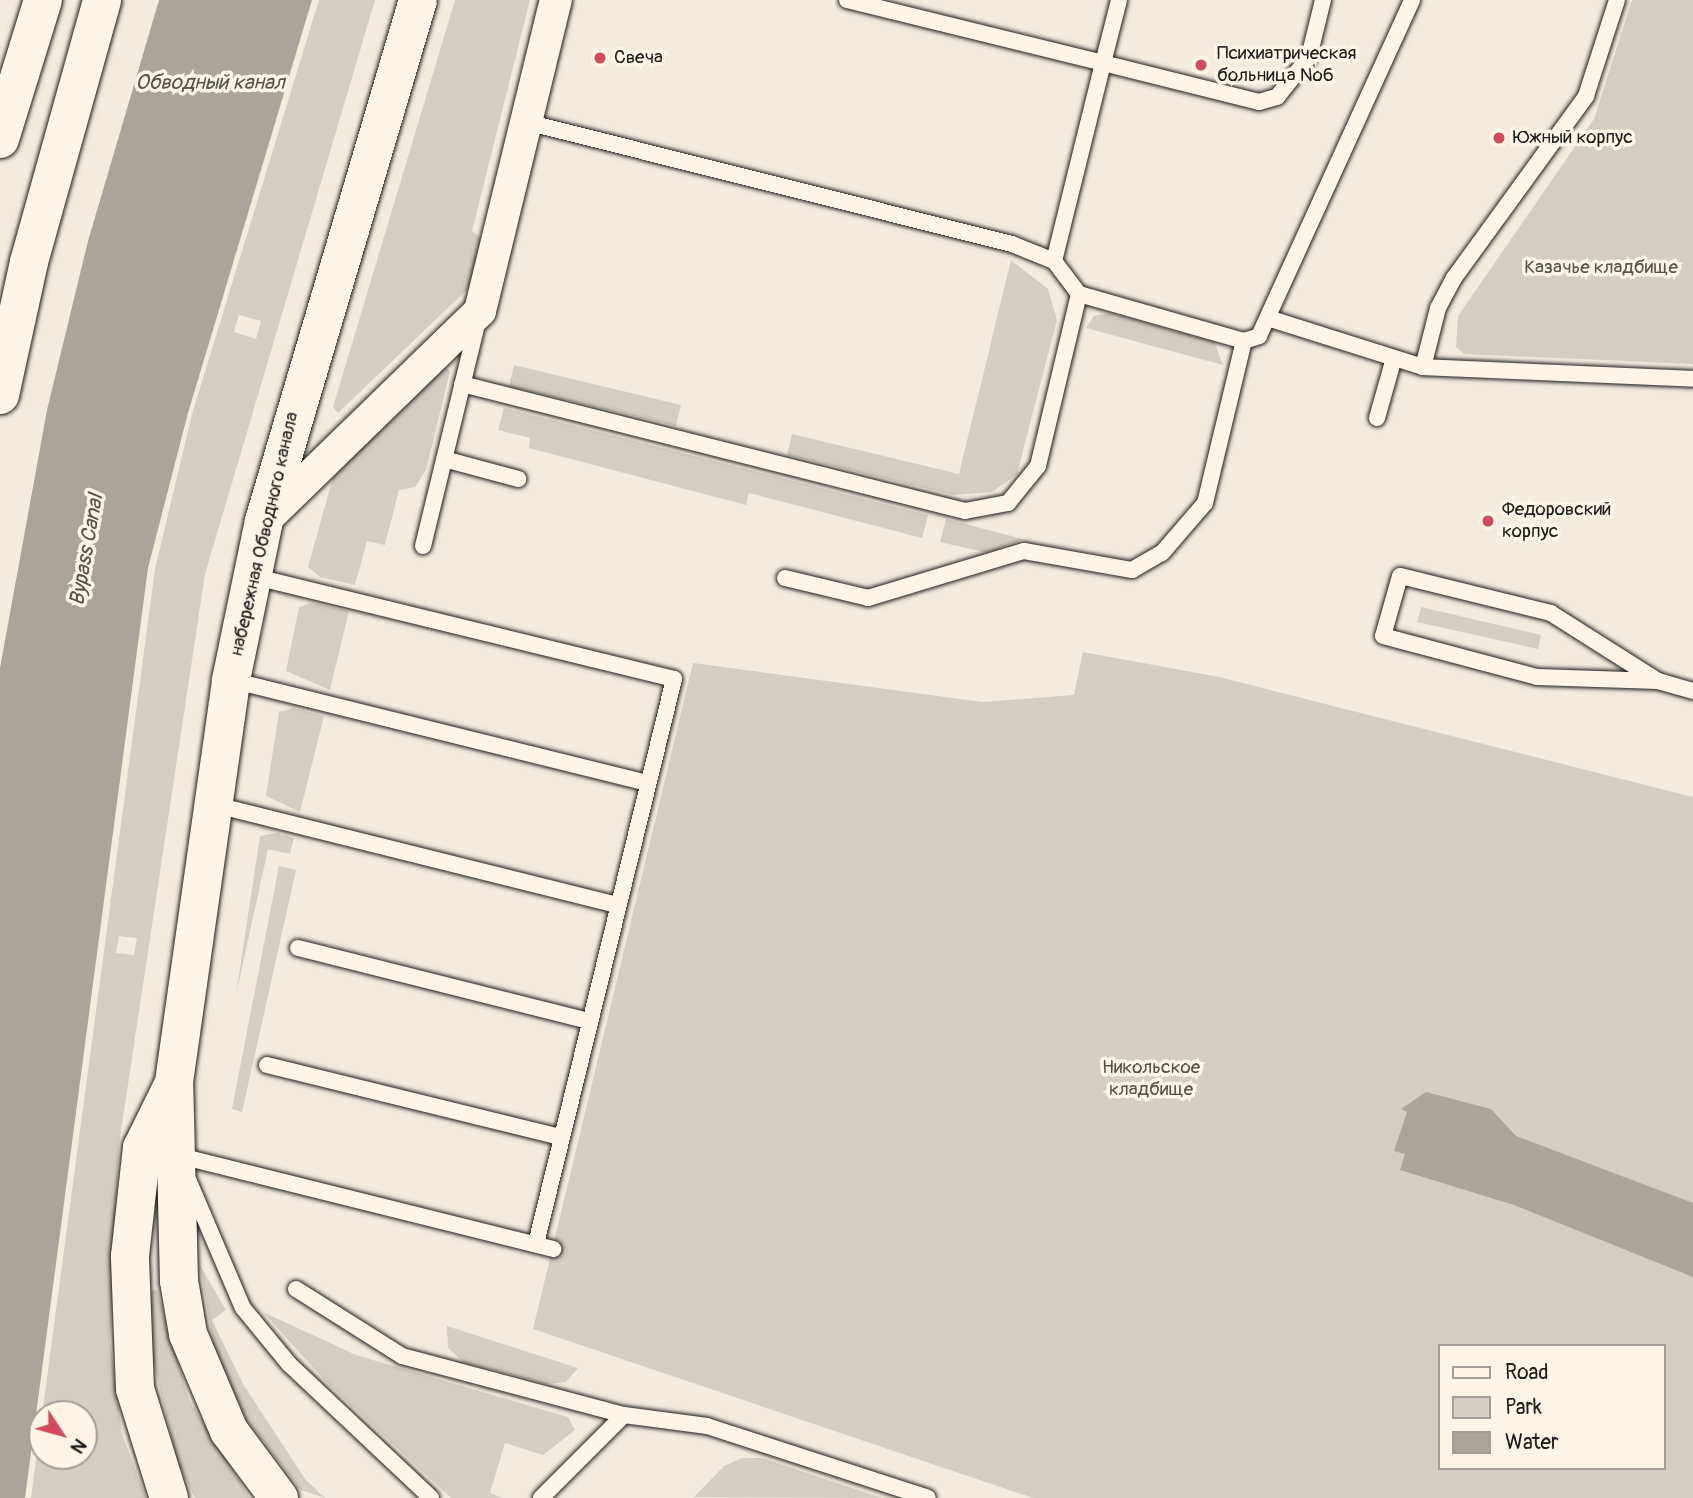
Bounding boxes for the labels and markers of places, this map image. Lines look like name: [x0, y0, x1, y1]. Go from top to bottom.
place label: Психиатрическая больница №6: [1217, 43, 1356, 87]
place label: Свеча: [614, 47, 663, 69]
marker: Свеча: [592, 50, 608, 66]
marker: Психиатрическая больница №6: [1191, 55, 1211, 75]
place label: Южный корпус: [1513, 127, 1633, 149]
marker: Южный корпус: [1491, 130, 1507, 146]
place label: Федоровский корпус: [1502, 499, 1611, 543]
marker: Федоровский корпус: [1480, 513, 1496, 529]

